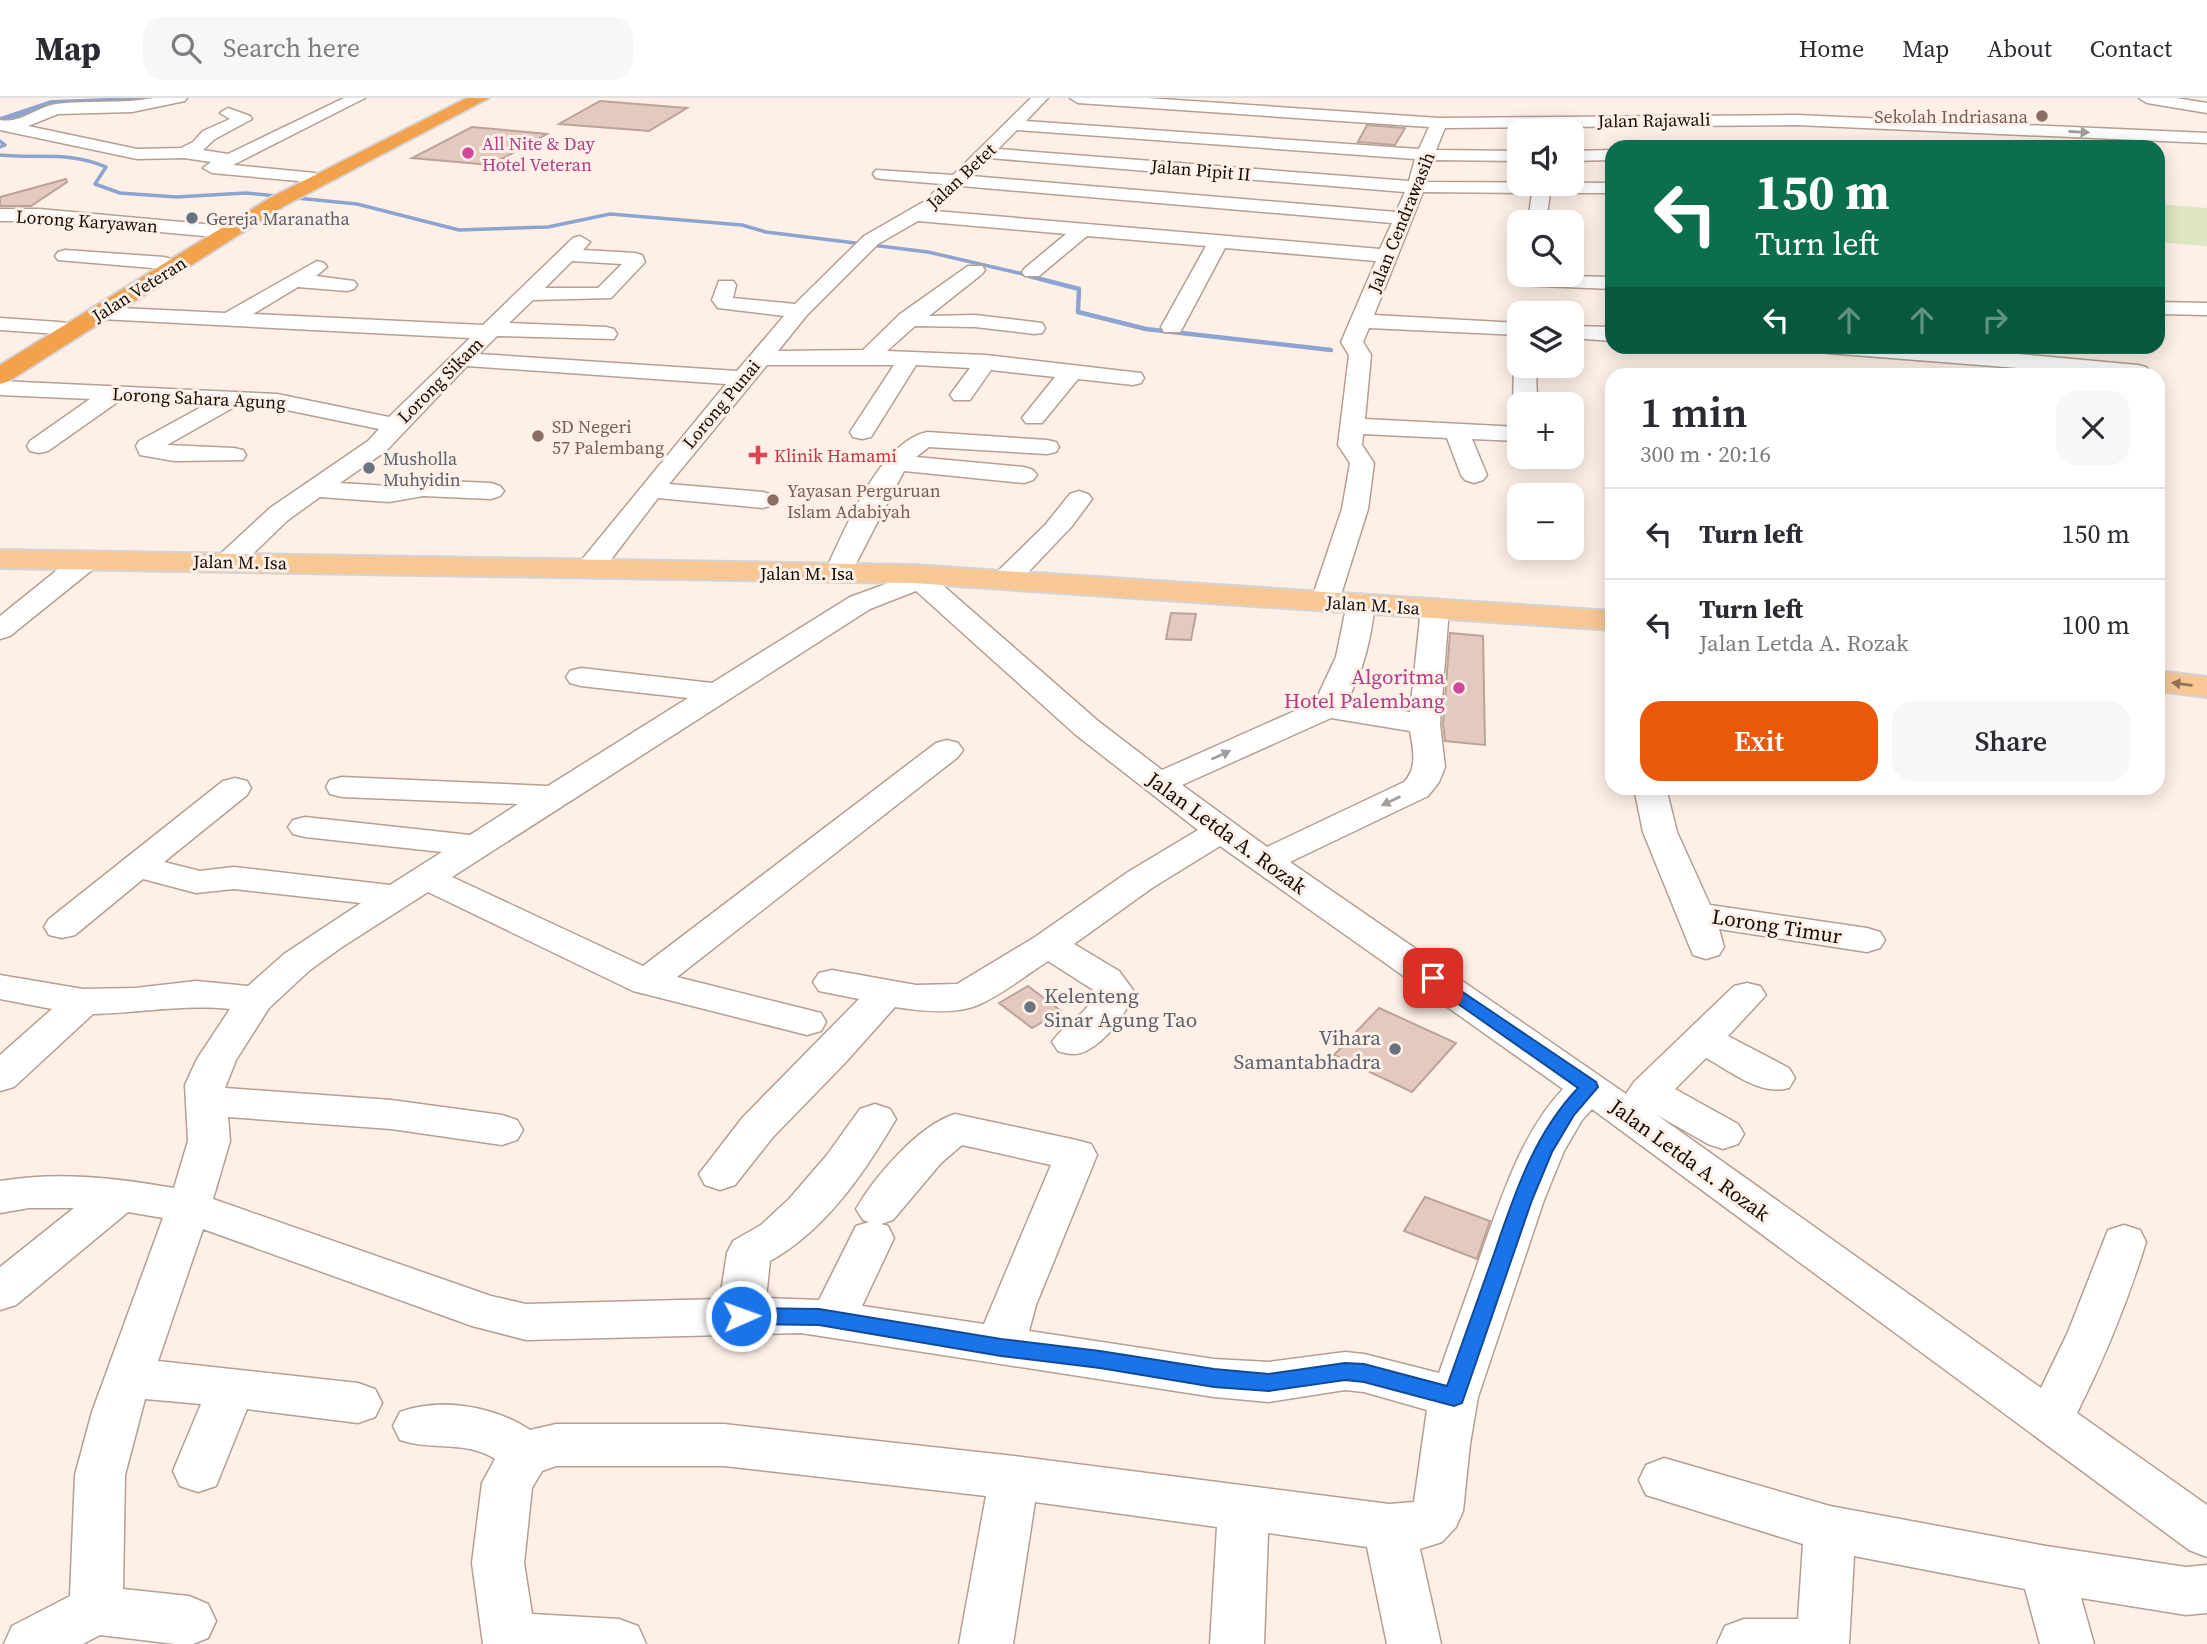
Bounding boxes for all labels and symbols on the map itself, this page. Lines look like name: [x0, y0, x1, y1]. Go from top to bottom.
place label: Sekolah Indriasana: [1874, 104, 2029, 129]
street label: Jalan Rajawali: [1596, 107, 1711, 133]
marker: Sekolah Indriasana: [2034, 108, 2050, 124]
one-way arrow: [2068, 126, 2090, 137]
place label: All Nite & Day Hotel Veteran: [482, 131, 596, 177]
street label: Jalan Betet: [920, 137, 1001, 215]
marker: All Nite & Day Hotel Veteran: [460, 145, 476, 161]
street label: Jalan Cendrawasih: [1361, 148, 1441, 297]
street label: Jalan Pipit II: [1149, 153, 1252, 187]
street label: Lorong Karyawan: [15, 204, 159, 238]
place label: Gereja Maranatha: [206, 206, 351, 231]
marker: Gereja Maranatha: [184, 210, 200, 226]
street label: Jalan Veteran: [86, 250, 191, 328]
street label: Lorong Sikam: [392, 332, 488, 428]
street label: Lorong Punai: [676, 354, 766, 454]
street label: Lorong Sahara Agung: [112, 381, 286, 415]
place label: SD Negeri 57 Palembang: [552, 414, 664, 460]
marker: SD Negeri 57 Palembang: [530, 428, 546, 444]
place label: Klinik Hamami: [774, 443, 897, 468]
marker: Klinik Hamami: [748, 445, 768, 465]
place label: Musholla Muhyidin: [383, 446, 461, 492]
marker: Musholla Muhyidin: [361, 460, 377, 476]
place label: Yayasan Perguruan Islam Adabiyah: [787, 478, 941, 524]
marker: Yayasan Perguruan Islam Adabiyah: [765, 492, 781, 508]
street label: Jalan M. Isa: [192, 549, 288, 575]
street label: Jalan M. Isa: [759, 561, 855, 586]
street label: Jalan M. Isa: [1324, 589, 1422, 621]
place label: Algoritma Hotel Palembang: [1284, 662, 1445, 715]
one-way arrow: [2171, 679, 2193, 690]
marker: Algoritma Hotel Palembang: [1451, 680, 1467, 696]
one-way arrow: [1211, 749, 1231, 761]
street label: Jalan Letda A. Rozak: [1140, 764, 1313, 901]
one-way arrow: [1381, 795, 1401, 807]
street label: Lorong Timur: [1710, 901, 1844, 951]
pin: [1403, 948, 1463, 1008]
place label: Kelenteng Sinar Agung Tao: [1044, 981, 1197, 1034]
marker: Kelenteng Sinar Agung Tao: [1022, 999, 1038, 1015]
place label: Vihara Samantabhadra: [1234, 1023, 1381, 1076]
marker: Vihara Samantabhadra: [1387, 1041, 1403, 1057]
street label: Jalan Letda A. Rozak: [1603, 1091, 1776, 1228]
position arrow: [704, 1279, 778, 1353]

